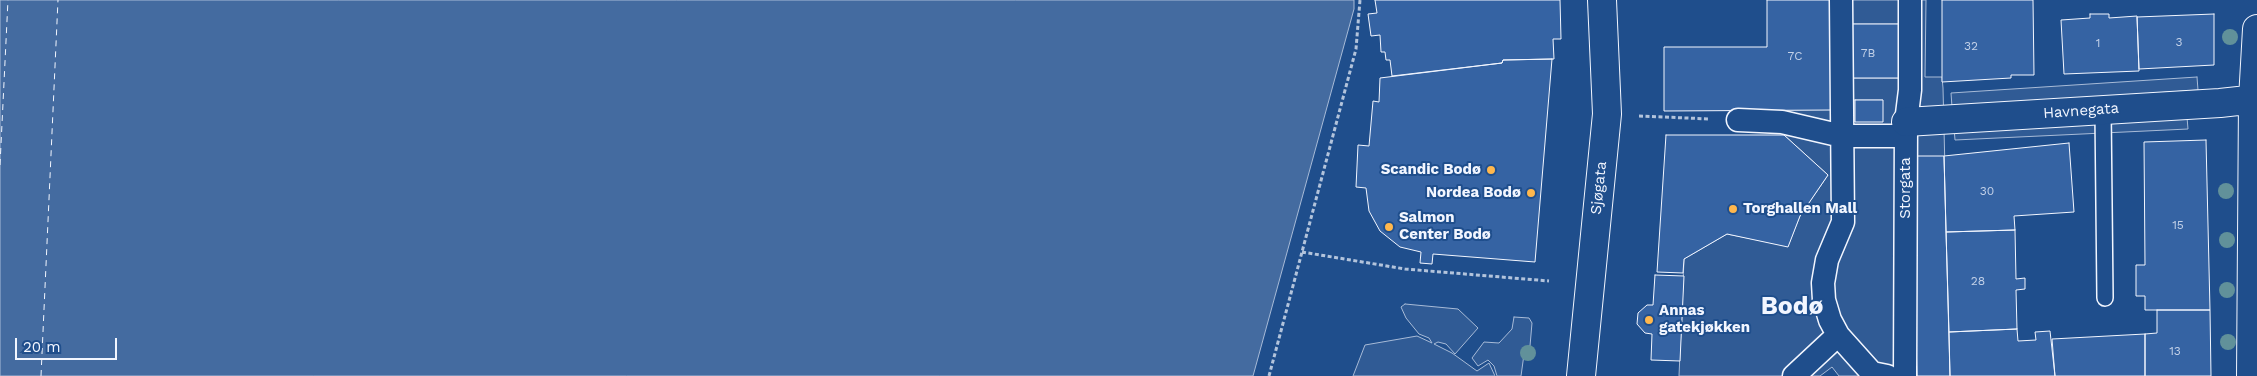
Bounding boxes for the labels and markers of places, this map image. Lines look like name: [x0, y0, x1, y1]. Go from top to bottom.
place label: Scandic Bodø: [1381, 161, 1481, 179]
marker: Scandic Bodø: [1485, 164, 1497, 176]
place label: Nordea Bodø: [1426, 184, 1521, 202]
marker: Nordea Bodø: [1525, 187, 1537, 199]
place label: Torghallen Mall: [1743, 200, 1857, 218]
marker: Torghallen Mall: [1727, 203, 1739, 215]
place label: Salmon Center Bodø: [1399, 209, 1491, 244]
marker: Salmon Center Bodø: [1383, 221, 1395, 233]
place label: Annas gatekjøkken: [1659, 302, 1750, 337]
marker: Annas gatekjøkken: [1643, 314, 1655, 326]

